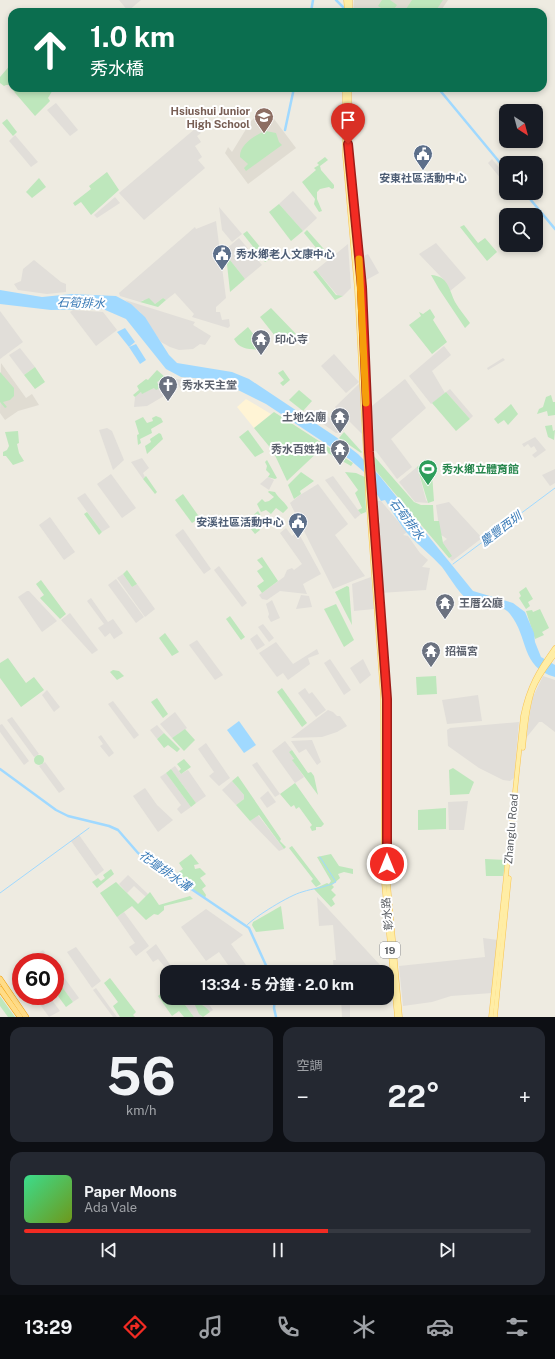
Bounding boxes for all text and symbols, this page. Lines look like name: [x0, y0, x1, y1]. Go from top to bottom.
text: 1.0 km: [90, 20, 175, 53]
icon: ahead: [24, 24, 76, 76]
text: 秀水橋: [90, 58, 144, 79]
pin: [331, 103, 365, 144]
north arrow: [499, 104, 543, 148]
map controls: [499, 104, 543, 252]
place label: Hsiushui Junior High School: [171, 105, 250, 130]
school or university icon: Hsiushui Junior High School: [253, 106, 275, 134]
icon: arrive: [337, 109, 359, 131]
public building icon: 安東社區活動中心: [412, 143, 434, 171]
button: sound: [499, 156, 543, 200]
place label: 安東社區活動中心: [379, 172, 467, 184]
button: search: [499, 208, 543, 252]
public building icon: 秀水鄉老人文康中心: [211, 243, 233, 271]
place label: 秀水鄉老人文康中心: [236, 248, 335, 260]
water label: 石筍排水: [57, 295, 106, 311]
temple icon: 印心寺: [250, 328, 272, 356]
place label: 印心寺: [275, 333, 308, 345]
church icon: 秀水天主堂: [157, 374, 179, 402]
place label: 秀水天主堂: [182, 379, 237, 391]
temple icon: 土地公廟: [329, 406, 351, 434]
place label: 土地公廟: [282, 411, 326, 423]
temple icon: 秀水百姓祖: [329, 438, 351, 466]
place label: 秀水百姓祖: [271, 443, 326, 455]
sports icon: 秀水鄉立體育館: [417, 458, 439, 486]
place label: 秀水鄉立體育館: [442, 463, 519, 475]
water label: 石筍排水: [387, 496, 428, 543]
water label: 慶豐西圳: [478, 508, 526, 549]
public building icon: 安溪社區活動中心: [287, 511, 309, 539]
place label: 安溪社區活動中心: [196, 516, 284, 528]
temple icon: 王厝公廳: [434, 592, 456, 620]
place label: 王厝公廳: [459, 597, 503, 609]
temple icon: 招福宮: [420, 640, 442, 668]
place label: 招福宮: [445, 645, 478, 657]
street label: Zhanglu Road: [502, 793, 520, 865]
position arrow: [366, 843, 408, 885]
water label: 花壇排水溝: [136, 848, 195, 895]
street label: 彰水路: [379, 897, 395, 931]
road number: 19: [380, 942, 400, 958]
speed limit sign: 60: [12, 953, 64, 1005]
text: 13:34 · 5 分鐘 · 2.0 km: [200, 976, 354, 993]
text: 56: [107, 1046, 176, 1107]
text: 空調: [297, 1058, 323, 1073]
text: 22°: [388, 1078, 440, 1114]
text: −: [297, 1084, 309, 1110]
text: +: [519, 1084, 531, 1110]
text: km/h: [126, 1103, 157, 1118]
text: Paper Moons: [84, 1183, 177, 1200]
text: Ada Vale: [84, 1200, 137, 1215]
icon: previous: [98, 1239, 120, 1261]
icon: pause: [267, 1239, 289, 1261]
icon: next: [436, 1239, 458, 1261]
icon: directions: [121, 1313, 149, 1341]
icon: music: [197, 1313, 225, 1341]
icon: phone: [274, 1313, 302, 1341]
icon: climate: [350, 1313, 378, 1341]
icon: car: [426, 1313, 454, 1341]
icon: filters: [503, 1313, 531, 1341]
text: 13:29: [24, 1317, 72, 1338]

